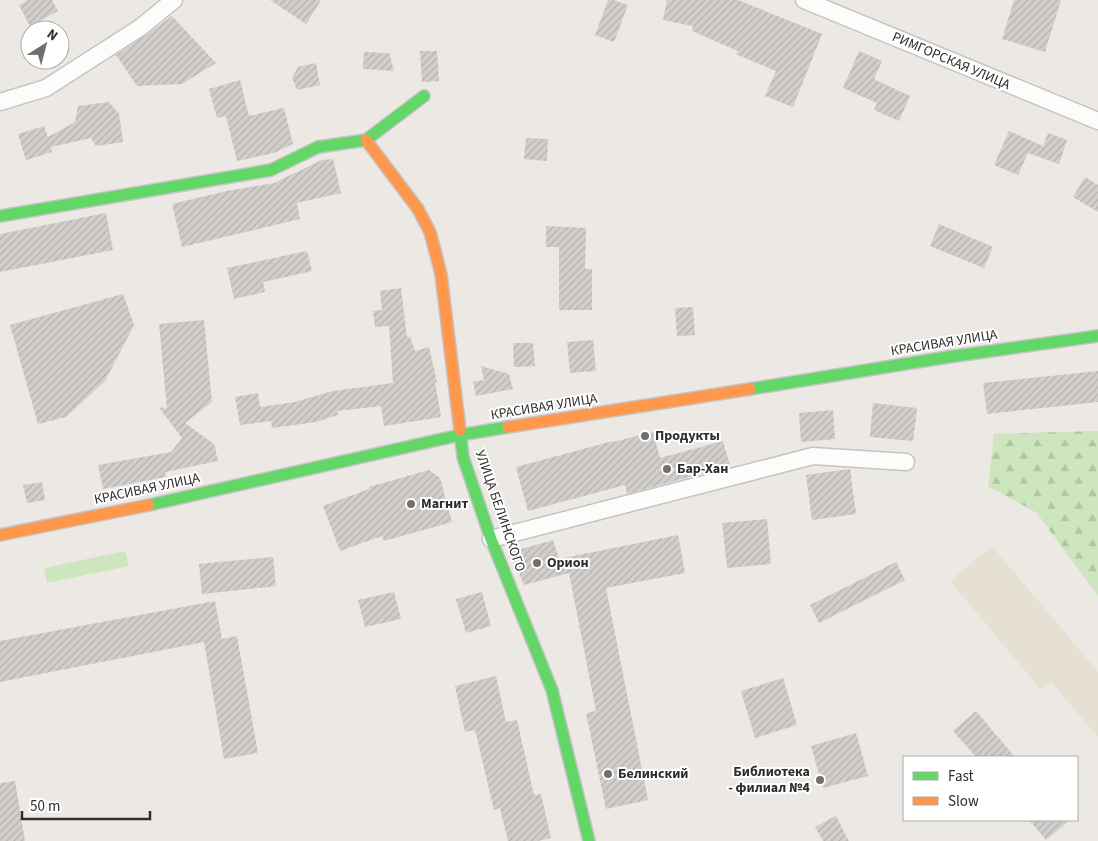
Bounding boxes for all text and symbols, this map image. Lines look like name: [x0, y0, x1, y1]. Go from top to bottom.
north arrow: [20, 20, 70, 70]
text: N: [42, 24, 62, 46]
street label: РИМГОРСКАЯ УЛИЦА: [889, 27, 1014, 95]
street label: КРАСИВАЯ УЛИЦА: [889, 325, 999, 361]
street label: КРАСИВАЯ УЛИЦА: [489, 389, 599, 425]
place label: Продукты: [655, 426, 720, 446]
marker: Продукты: [639, 430, 651, 442]
street label: УЛИЦА БЕЛИНСКОГО: [470, 448, 530, 574]
place label: Бар-Хан: [677, 459, 728, 479]
marker: Бар-Хан: [661, 463, 673, 475]
street label: КРАСИВАЯ УЛИЦА: [92, 468, 202, 510]
place label: Магнит: [421, 494, 468, 514]
marker: Магнит: [405, 498, 417, 510]
place label: Орион: [547, 553, 589, 573]
marker: Орион: [531, 557, 543, 569]
legend: [903, 756, 1078, 821]
place label: Библиотека - филиал №4: [728, 762, 811, 798]
place label: Белинский: [618, 764, 689, 784]
text: Fast: [948, 766, 974, 787]
marker: Белинский: [602, 768, 614, 780]
marker: Библиотека - филиал №4: [814, 774, 826, 786]
scale bar: [22, 788, 150, 820]
text: Slow: [948, 791, 979, 812]
text: 50 m: [30, 796, 60, 817]

